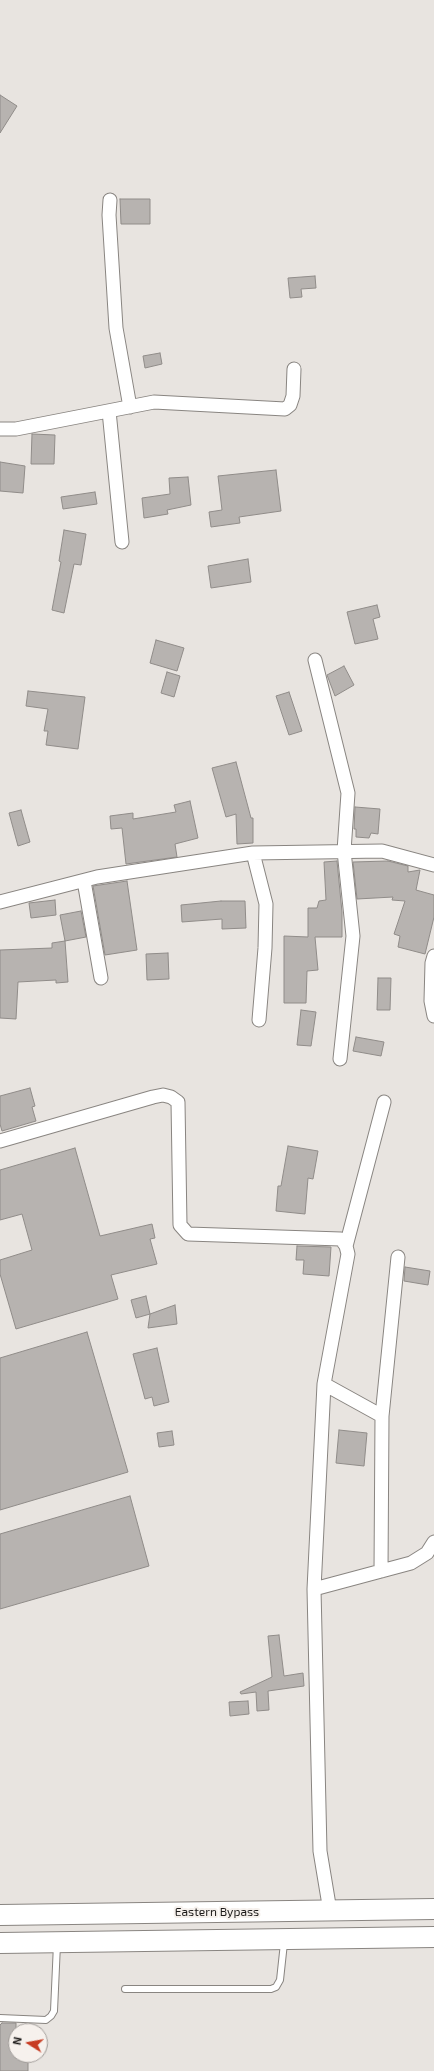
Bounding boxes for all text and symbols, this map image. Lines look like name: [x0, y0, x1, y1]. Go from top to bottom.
street label: Eastern Bypass: [175, 1905, 259, 1919]
north arrow: [8, 2023, 48, 2063]
text: N: [10, 2036, 24, 2046]

